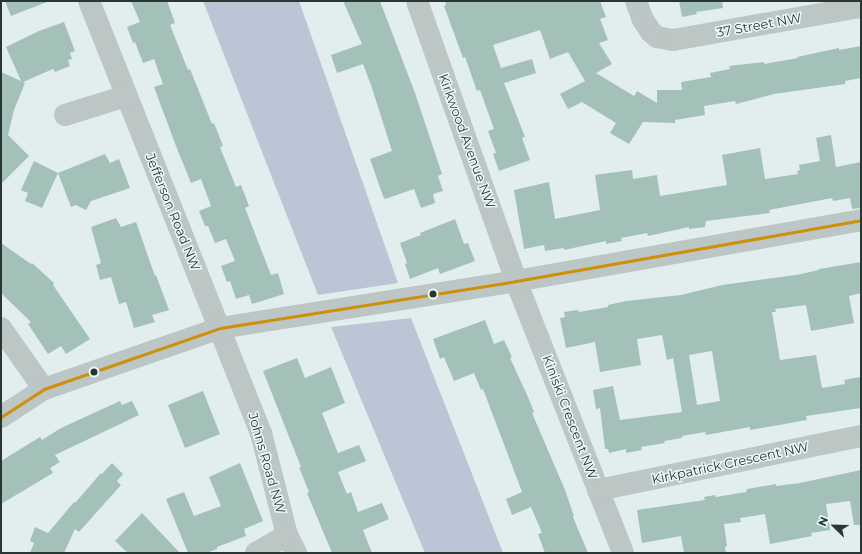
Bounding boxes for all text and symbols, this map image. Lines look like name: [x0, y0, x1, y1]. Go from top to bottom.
street label: 37 Street NW: [715, 10, 803, 40]
street label: Kirkwood Avenue NW: [435, 71, 499, 211]
street label: Jefferson Road NW: [142, 151, 204, 273]
unlabelled marker: [428, 289, 438, 299]
street label: Kiniski Crescent NW: [539, 353, 601, 481]
unlabelled marker: [89, 367, 99, 377]
street label: Johns Road NW: [245, 411, 289, 515]
street label: Kirkpatrick Crescent NW: [650, 439, 810, 487]
north arrow: [814, 506, 854, 546]
text: N: [815, 514, 831, 528]

